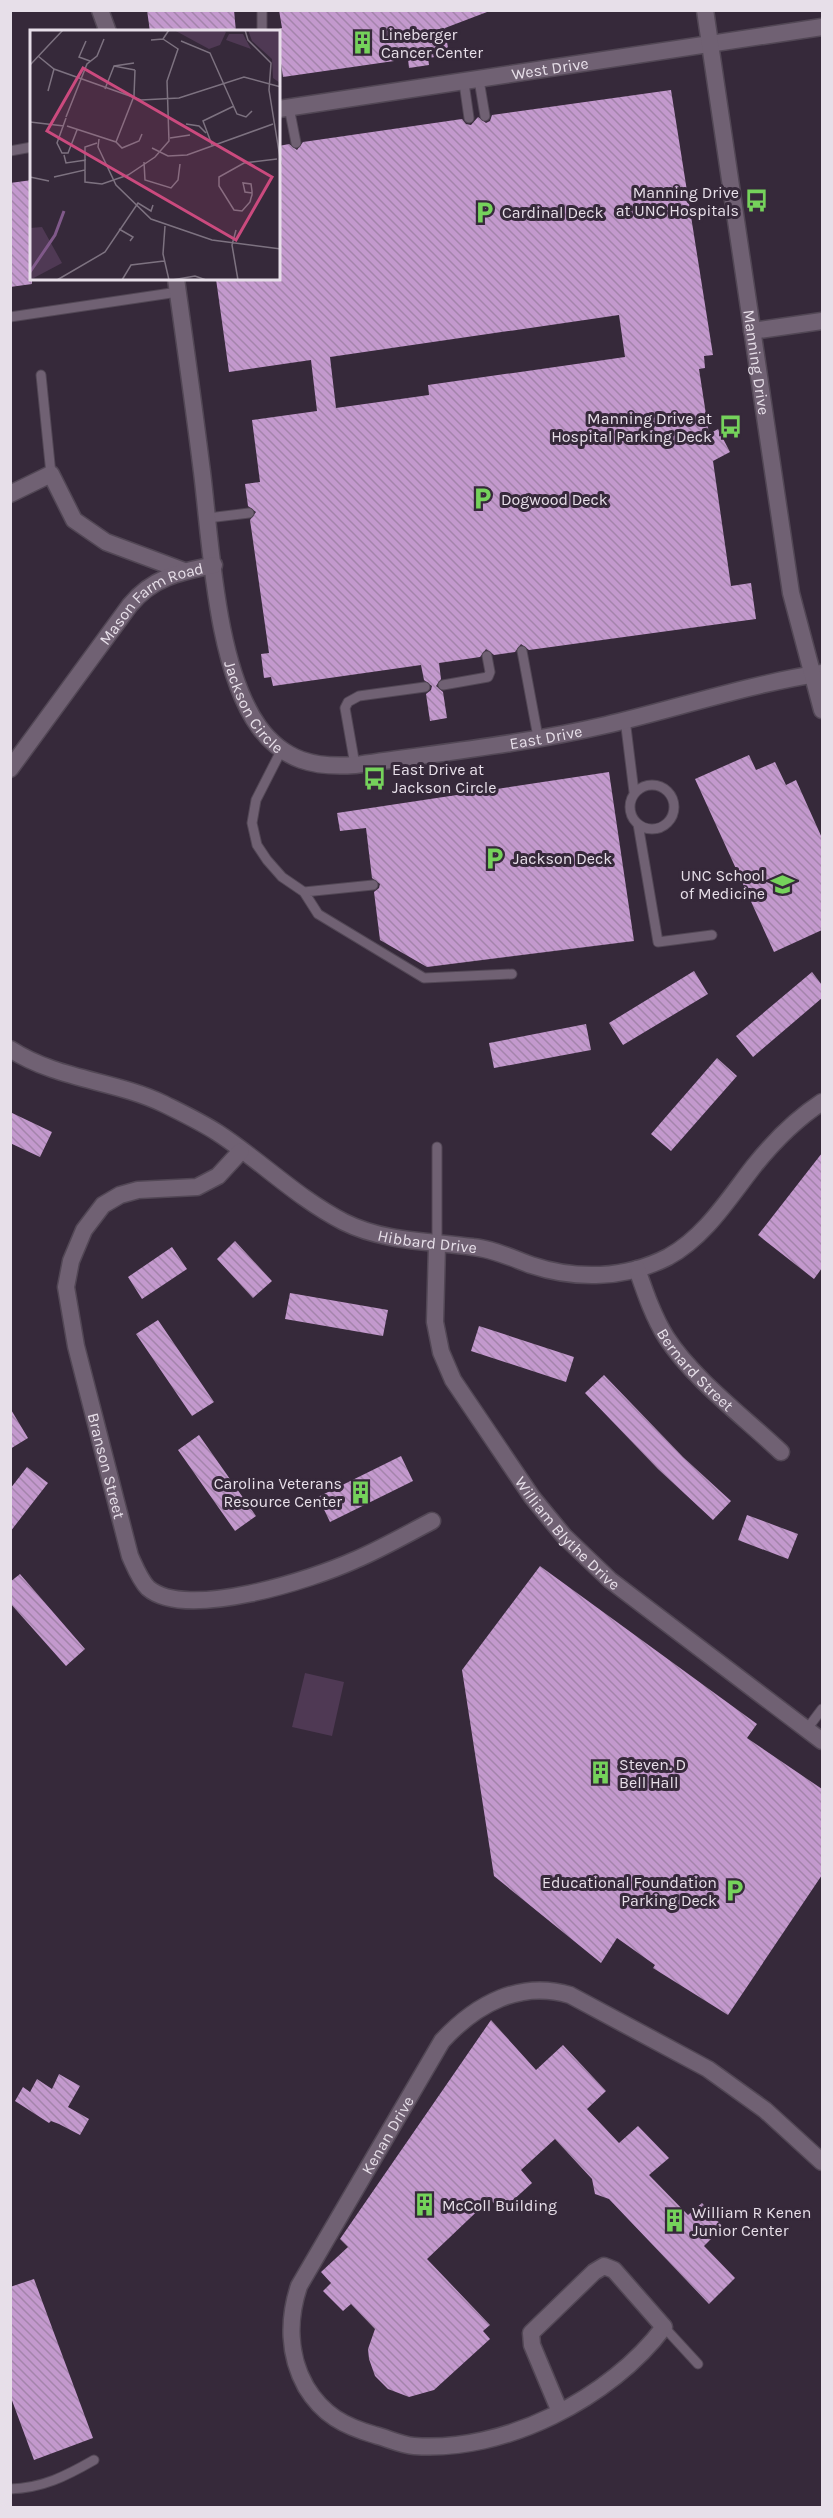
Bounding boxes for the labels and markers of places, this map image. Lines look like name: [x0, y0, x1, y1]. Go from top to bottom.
place label: Lineberger Cancer Center: [381, 25, 483, 62]
building icon: Lineberger Cancer Center: [350, 30, 376, 56]
place label: Manning Drive at UNC Hospitals: [616, 183, 739, 220]
bus stop icon: Manning Drive at UNC Hospitals: [744, 188, 770, 214]
parking icon: Cardinal Deck: [471, 199, 497, 225]
place label: Cardinal Deck: [502, 203, 603, 222]
place label: Manning Drive at Hospital Parking Deck: [551, 409, 712, 446]
bus stop icon: Manning Drive at Hospital Parking Deck: [717, 414, 743, 440]
parking icon: Dogwood Deck: [470, 486, 496, 512]
place label: Dogwood Deck: [501, 490, 608, 509]
place label: East Drive at Jackson Circle: [392, 760, 496, 797]
bus stop icon: East Drive at Jackson Circle: [361, 765, 387, 791]
parking icon: Jackson Deck: [482, 845, 508, 871]
place label: Jackson Deck: [513, 849, 612, 868]
place label: UNC School of Medicine: [680, 866, 765, 903]
school or university icon: UNC School of Medicine: [770, 871, 796, 897]
place label: Carolina Veterans Resource Center: [214, 1474, 342, 1511]
building icon: Carolina Veterans Resource Center: [347, 1479, 373, 1505]
place label: Steven. D Bell Hall: [619, 1755, 686, 1792]
building icon: Steven. D Bell Hall: [588, 1760, 614, 1786]
place label: Educational Foundation Parking Deck: [542, 1873, 717, 1910]
parking icon: Educational Foundation Parking Deck: [722, 1878, 748, 1904]
building icon: McColl Building: [411, 2192, 437, 2218]
place label: McColl Building: [442, 2196, 557, 2215]
place label: William R Kenen Junior Center: [692, 2203, 811, 2240]
building icon: William R Kenen Junior Center: [661, 2208, 687, 2234]

